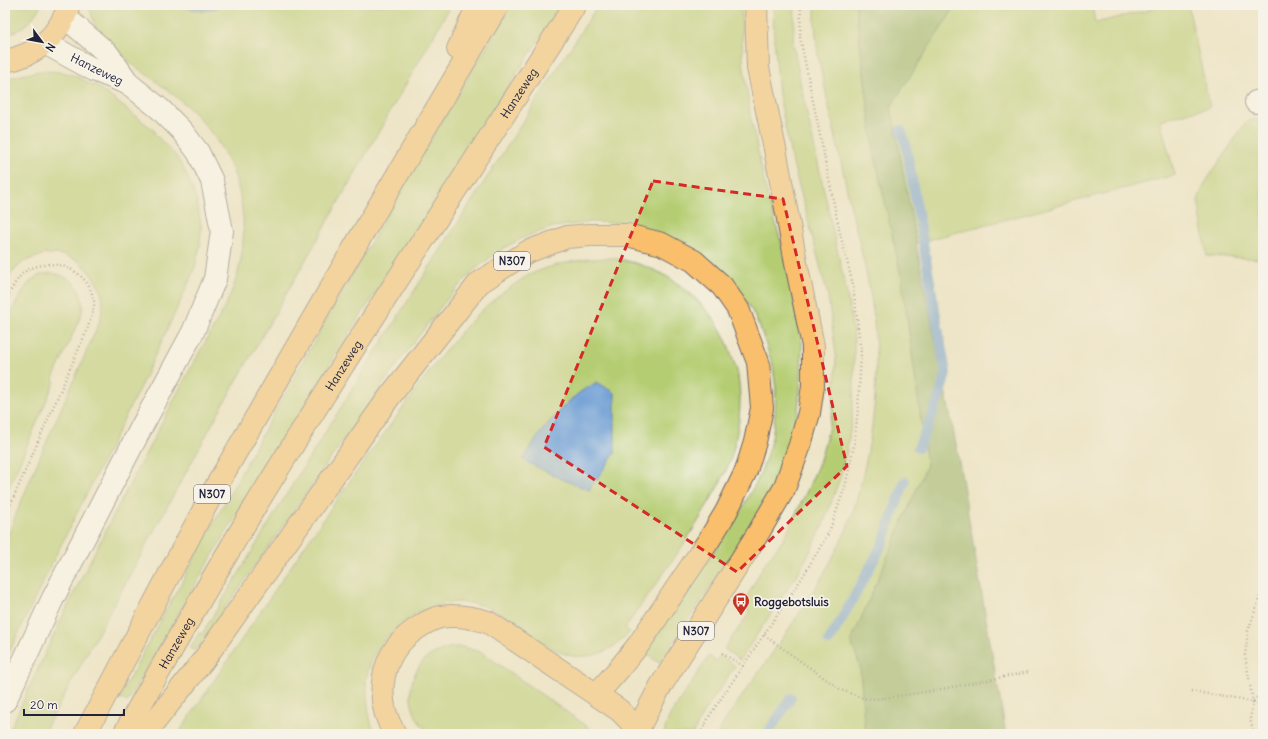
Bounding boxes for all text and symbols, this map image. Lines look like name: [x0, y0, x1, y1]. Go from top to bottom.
north arrow: [22, 22, 62, 62]
text: N: [43, 40, 58, 54]
street label: Hanzeweg: [68, 50, 126, 88]
street label: Hanzeweg: [497, 65, 540, 121]
road number: N307: [494, 252, 530, 270]
street label: Hanzeweg: [321, 337, 365, 393]
road number: N307: [194, 485, 230, 503]
bus stop icon: Roggebotsluis: [731, 591, 751, 616]
place label: Roggebotsluis: [754, 594, 829, 610]
street label: Hanzeweg: [155, 614, 196, 671]
road number: N307: [678, 622, 714, 640]
scale bar: [24, 691, 124, 717]
text: 20 m: [30, 697, 58, 712]

